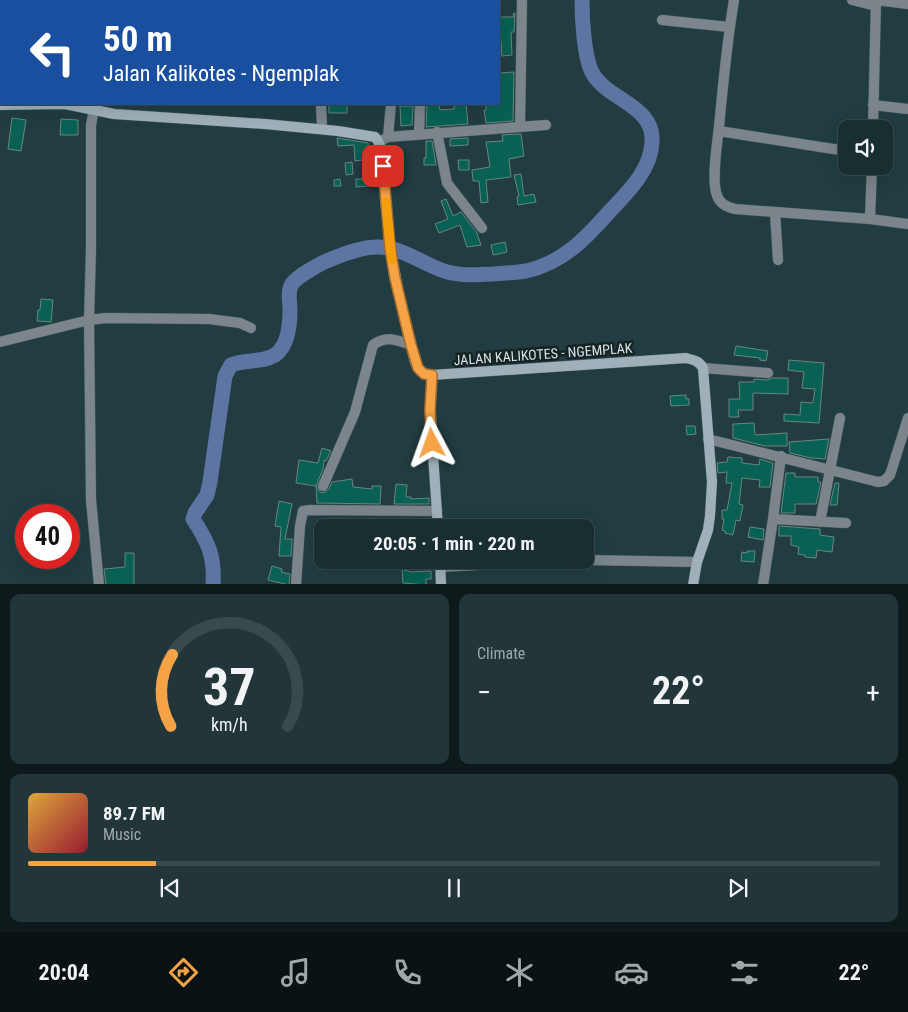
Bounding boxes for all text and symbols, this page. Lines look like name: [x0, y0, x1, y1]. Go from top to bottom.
text: 50 m: [103, 19, 172, 60]
icon: left: [20, 20, 85, 85]
text: Jalan Kalikotes - Ngemplak: [103, 61, 339, 86]
map controls: [838, 120, 893, 175]
button: sound: [838, 120, 893, 175]
pin: [362, 145, 404, 187]
icon: arrive: [369, 152, 397, 180]
street label: JALAN KALIKOTES - NGEMPLAK: [453, 340, 633, 368]
position arrow: [405, 416, 457, 468]
speed limit sign: 40: [15, 504, 80, 569]
text: 20:05 · 1 min · 220 m: [373, 532, 535, 555]
text: Climate: [477, 644, 525, 663]
text: 37: [203, 657, 256, 718]
text: 22°: [652, 669, 705, 713]
text: −: [477, 676, 491, 709]
text: +: [866, 676, 880, 709]
text: km/h: [211, 714, 248, 735]
text: 89.7 FM: [103, 802, 165, 825]
text: Music: [103, 825, 141, 844]
icon: previous: [156, 874, 184, 902]
icon: pause: [440, 874, 468, 902]
icon: next: [724, 874, 752, 902]
icon: directions: [166, 955, 201, 990]
icon: music: [278, 955, 313, 990]
icon: phone: [390, 955, 425, 990]
icon: climate: [502, 955, 537, 990]
icon: car: [614, 955, 649, 990]
icon: filters: [727, 955, 762, 990]
text: 20:04: [39, 960, 89, 985]
text: 22°: [839, 960, 869, 985]

